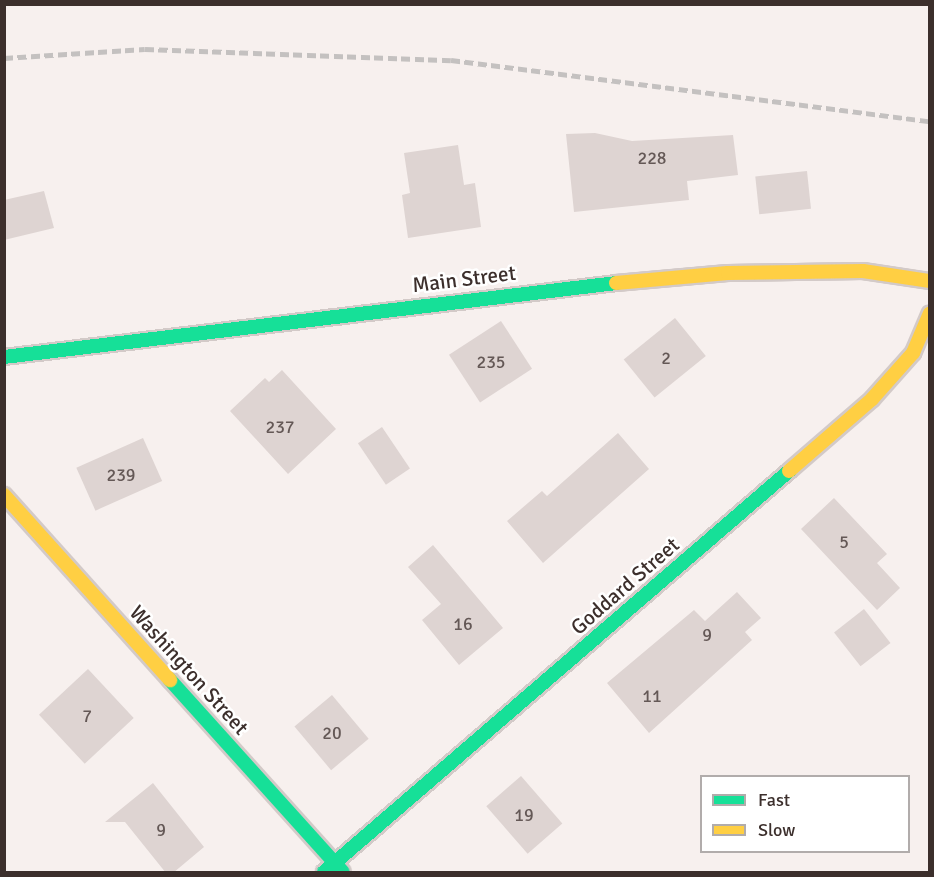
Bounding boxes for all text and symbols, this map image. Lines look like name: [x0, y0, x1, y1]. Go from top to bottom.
house number: 228: [637, 147, 667, 169]
street label: Main Street: [411, 260, 517, 298]
house number: 2: [661, 347, 671, 369]
house number: 235: [476, 351, 506, 373]
house number: 237: [265, 416, 295, 438]
house number: 239: [106, 464, 136, 486]
house number: 5: [839, 531, 849, 553]
street label: Goddard Street: [566, 532, 684, 640]
street label: Washington Street: [124, 600, 254, 740]
house number: 16: [453, 613, 473, 635]
house number: 9: [702, 624, 712, 646]
house number: 11: [642, 685, 662, 707]
house number: 7: [82, 705, 92, 727]
house number: 20: [322, 722, 342, 744]
legend: [700, 775, 910, 853]
text: Fast: [758, 789, 790, 811]
house number: 19: [514, 804, 534, 826]
house number: 9: [156, 819, 166, 841]
text: Slow: [758, 819, 795, 841]

